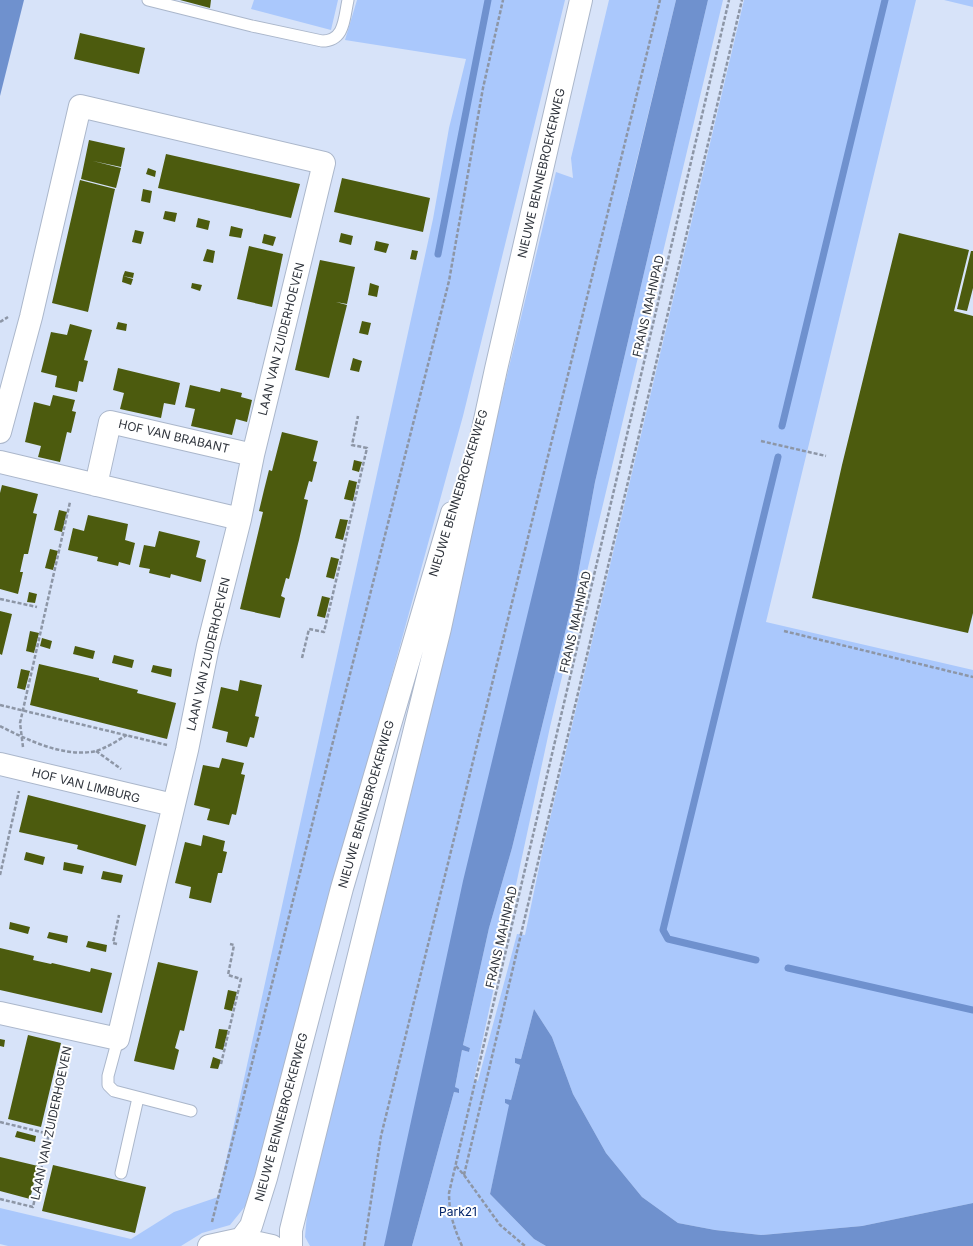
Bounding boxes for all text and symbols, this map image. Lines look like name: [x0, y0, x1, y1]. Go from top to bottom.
street label: NIEUWE BENNEBROEKERWEG: [514, 86, 568, 260]
street label: FRANS MAHNPAD: [629, 254, 667, 358]
street label: LAAN VAN ZUIDERHOEVEN: [255, 261, 307, 417]
street label: NIEUWE BENNEBROEKERWEG: [425, 408, 491, 578]
street label: HOF VAN BRABANT: [117, 416, 231, 456]
street label: FRANS MAHNPAD: [556, 570, 594, 674]
street label: LAAN VAN ZUIDERHOEVEN: [183, 576, 233, 732]
street label: NIEUWE BENNEBROEKERWEG: [335, 718, 397, 890]
street label: HOF VAN LIMBURG: [30, 764, 142, 806]
street label: FRANS MAHNPAD: [482, 885, 520, 989]
street label: NIEUWE BENNEBROEKERWEG: [251, 1031, 311, 1203]
street label: LAAN VAN ZUIDERHOEVEN: [27, 1045, 75, 1201]
park label: Park21: [439, 1204, 477, 1219]

